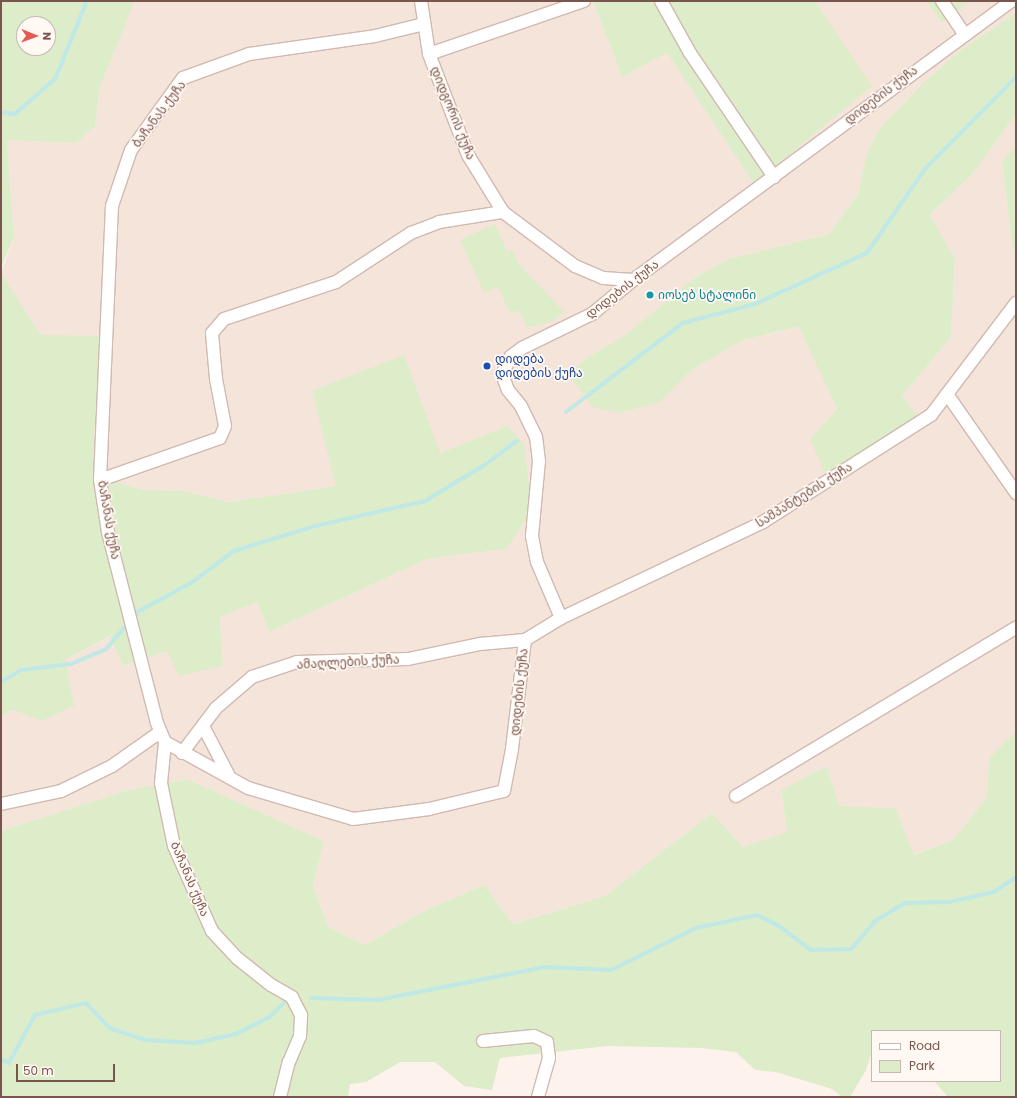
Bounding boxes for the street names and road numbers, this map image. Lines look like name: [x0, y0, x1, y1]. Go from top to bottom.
street label: დიდების ქუჩა: [842, 63, 920, 127]
street label: დიდგორის ქუჩა: [428, 64, 478, 162]
street label: ბაჩანას ქუჩა: [129, 78, 189, 150]
street label: დიდების ქუჩა: [583, 257, 661, 321]
street label: სამპანტების ქუჩა: [753, 460, 855, 530]
street label: ბაჩანას ქუჩა: [95, 479, 123, 561]
street label: დიდების ქუჩა: [507, 648, 531, 736]
street label: ამაღლების ქუჩა: [296, 652, 400, 672]
street label: ბაჩანას ქუჩა: [168, 839, 212, 919]

